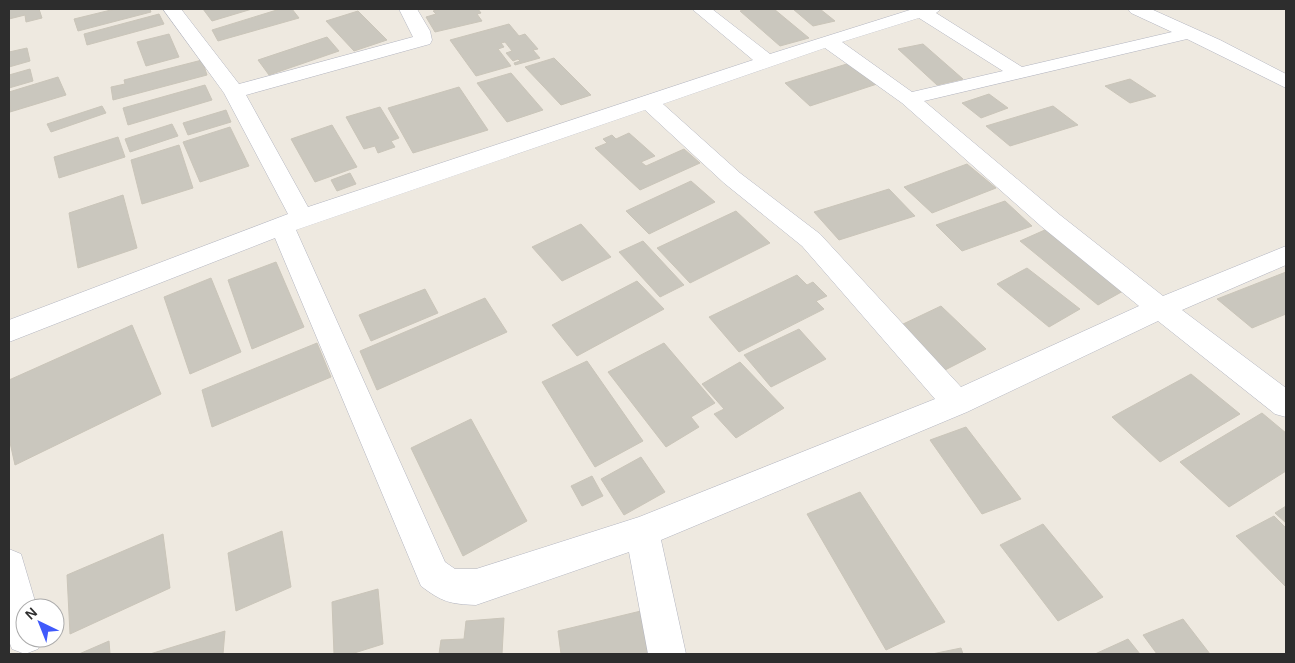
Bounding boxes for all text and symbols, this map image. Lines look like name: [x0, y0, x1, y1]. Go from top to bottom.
north arrow: [15, 598, 65, 648]
text: N: [22, 604, 40, 623]

